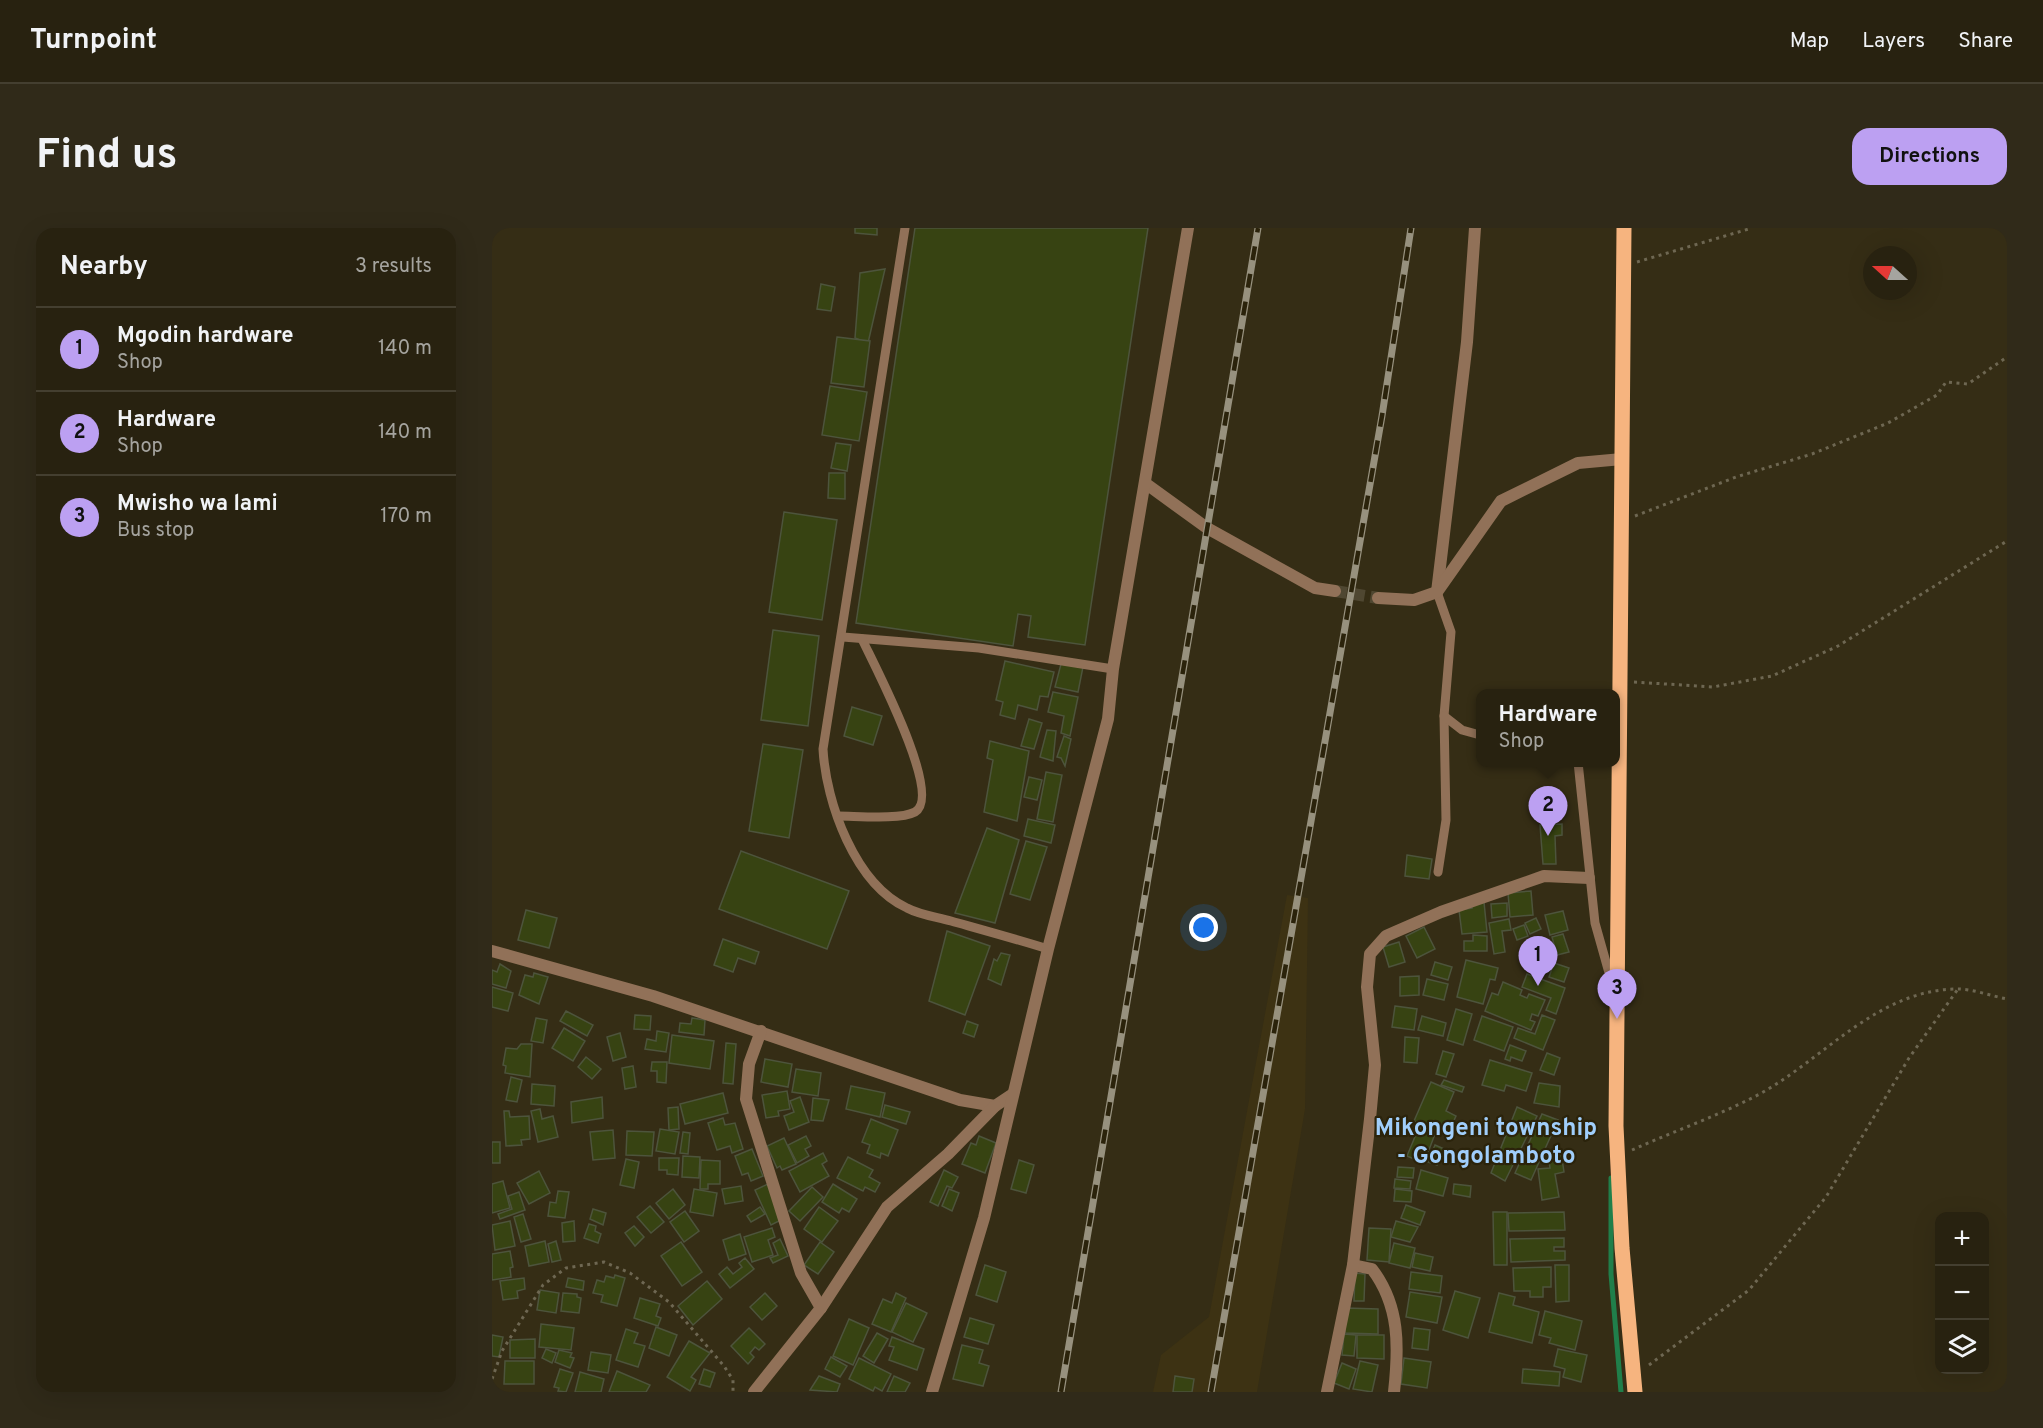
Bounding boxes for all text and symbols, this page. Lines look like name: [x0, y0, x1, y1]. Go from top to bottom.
text: Turnpoint: [30, 23, 157, 59]
text: Map: [1790, 28, 1829, 55]
text: Layers: [1862, 28, 1925, 55]
text: Share: [1958, 28, 2013, 55]
button: Directions: [1852, 128, 2007, 185]
text: Find us: [36, 130, 177, 183]
north arrow: [1863, 246, 1917, 300]
text: Nearby: [60, 251, 148, 284]
text: 3 results: [355, 254, 432, 280]
text: Mgodin hardware: [117, 323, 294, 350]
text: 1: [76, 336, 84, 362]
text: 140 m: [378, 336, 432, 362]
text: Shop: [117, 350, 163, 376]
text: Hardware: [117, 407, 216, 434]
text: 2: [73, 420, 86, 446]
text: 140 m: [378, 420, 432, 446]
text: Shop: [117, 434, 163, 460]
text: Mwisho wa lami: [117, 491, 278, 518]
text: 3: [74, 504, 86, 530]
text: 170 m: [380, 504, 432, 530]
text: Bus stop: [117, 518, 194, 544]
popup: [1476, 689, 1620, 767]
text: Hardware: [1498, 702, 1598, 729]
text: Shop: [1498, 729, 1544, 755]
pin: 2: [1528, 786, 1568, 836]
your location: [1189, 913, 1218, 942]
pin: 1: [1518, 936, 1558, 986]
pin: 3: [1598, 970, 1636, 1019]
district label: Mikongeni township - Gongolamboto: [1375, 1114, 1597, 1172]
map controls: [1935, 1212, 1989, 1374]
button: +: [1935, 1212, 1989, 1266]
button: −: [1935, 1266, 1989, 1320]
button: layers: [1935, 1320, 1989, 1374]

